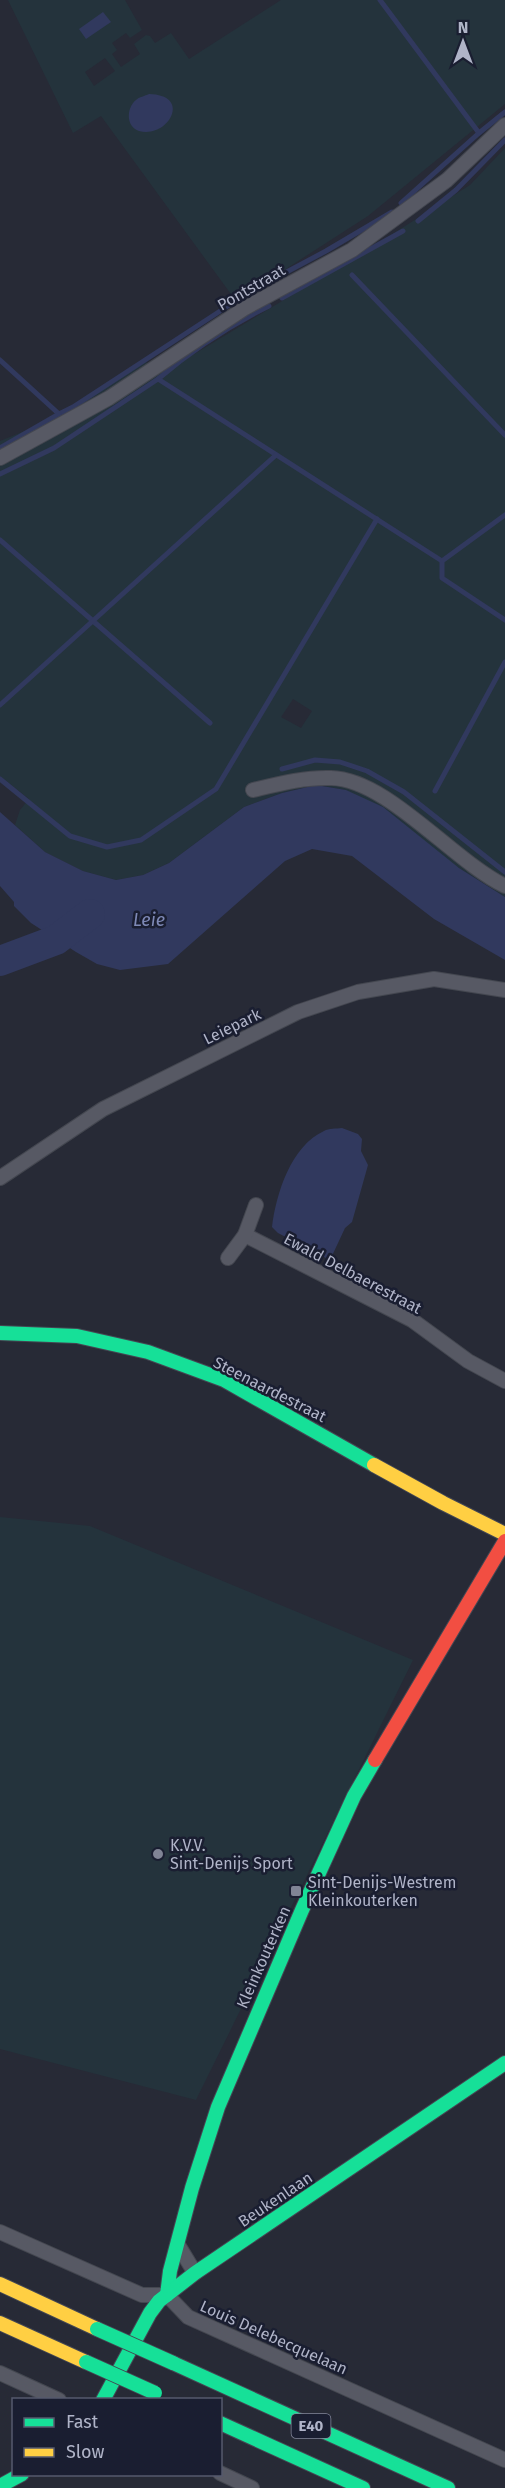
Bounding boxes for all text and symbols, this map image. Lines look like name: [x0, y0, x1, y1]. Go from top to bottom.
north arrow: [433, 12, 493, 72]
text: N: [458, 18, 468, 37]
street label: Pontstraat: [214, 260, 289, 314]
water label: Leie: [133, 909, 165, 931]
street label: Leiepark: [200, 1004, 265, 1049]
street label: Ewald Delbaerestraat: [281, 1229, 425, 1318]
street label: Steenaardestraat: [210, 1353, 330, 1426]
place label: K.V.V. Sint-Denijs Sport: [170, 1836, 293, 1873]
marker: K.V.V. Sint-Denijs Sport: [151, 1847, 165, 1861]
place label: Sint-Denijs-Westrem Kleinkouterken: [308, 1873, 457, 1910]
marker: Sint-Denijs-Westrem Kleinkouterken: [289, 1884, 303, 1898]
street label: Kleinkouterken: [232, 1903, 294, 2011]
street label: Beukenlaan: [235, 2168, 316, 2231]
street label: Louis Delebecquelaan: [197, 2296, 350, 2379]
legend: [12, 2398, 222, 2476]
text: Fast: [66, 2411, 99, 2433]
road number: E40: [292, 2414, 330, 2438]
text: Slow: [66, 2441, 105, 2463]

